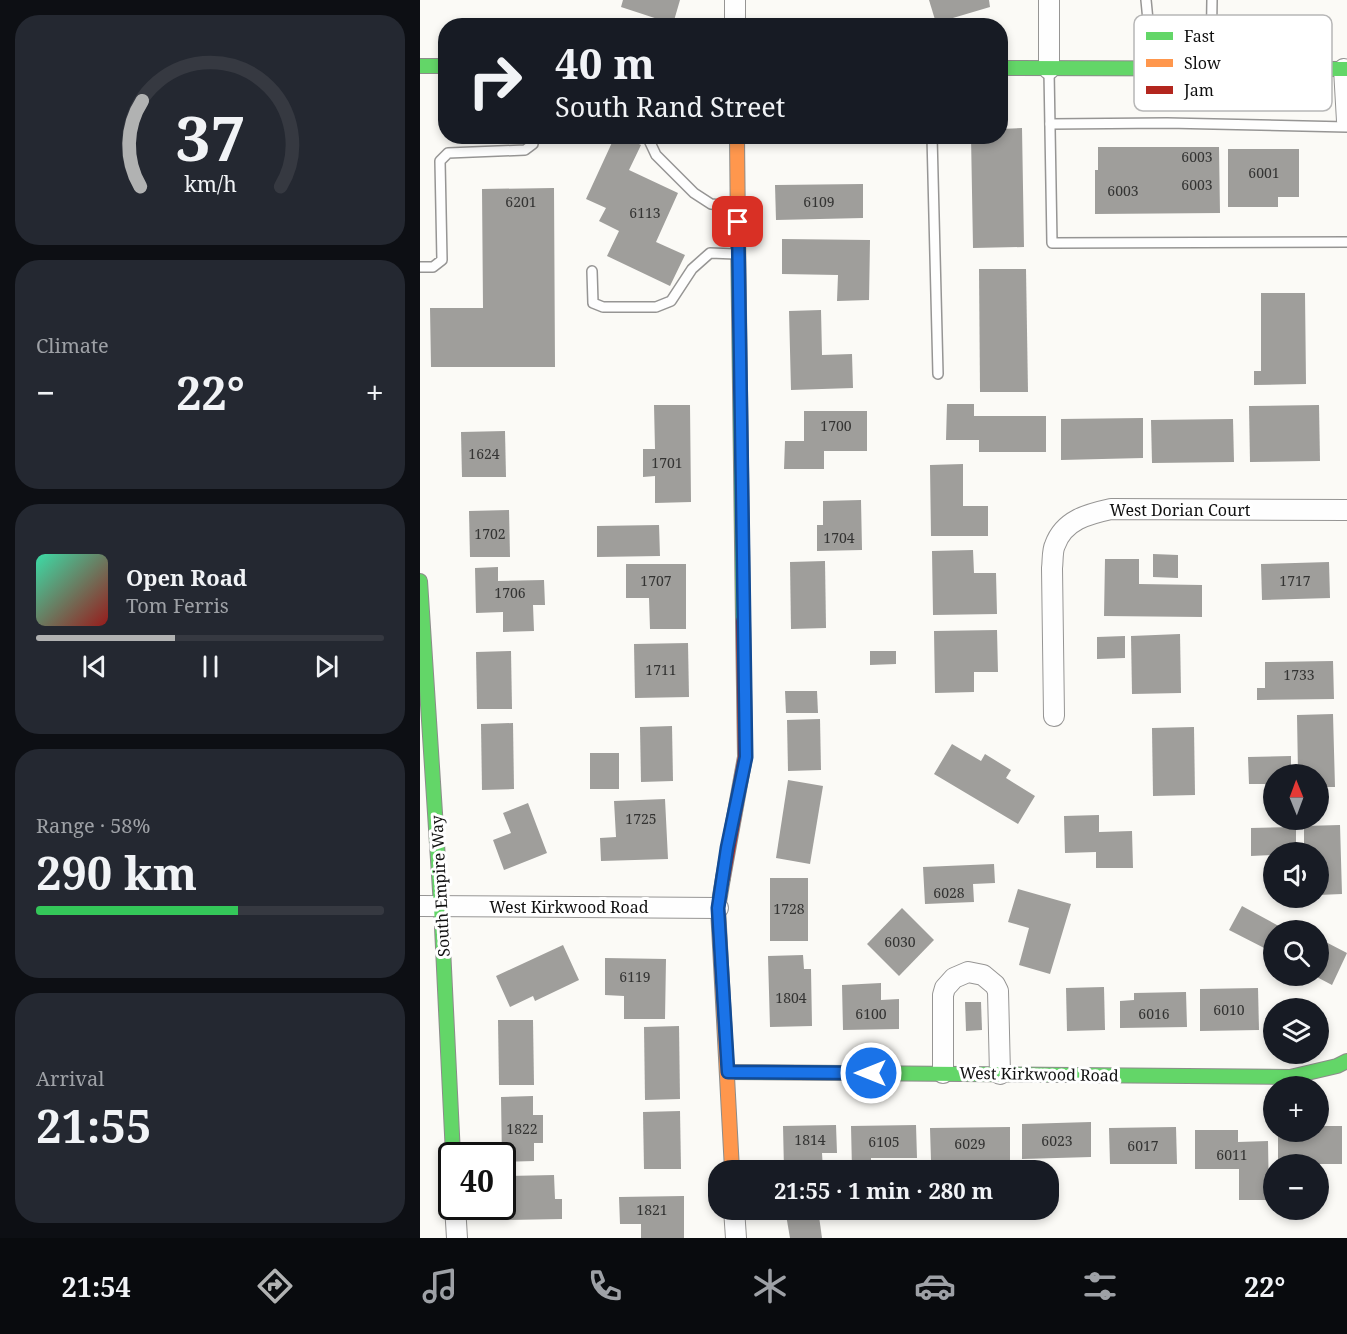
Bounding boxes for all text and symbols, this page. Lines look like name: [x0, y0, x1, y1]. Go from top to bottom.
legend: [1134, 15, 1332, 111]
text: Fast: [1184, 25, 1215, 47]
text: 40 m: [555, 34, 655, 91]
icon: right: [456, 42, 534, 120]
text: Slow: [1184, 52, 1221, 74]
text: Jam: [1183, 79, 1214, 101]
text: South Rand Street: [555, 88, 785, 125]
text: 37: [175, 94, 245, 179]
house number: 6003: [1181, 147, 1213, 166]
house number: 6001: [1248, 163, 1280, 182]
text: km/h: [184, 169, 237, 198]
house number: 6003: [1181, 175, 1213, 194]
house number: 6003: [1107, 181, 1139, 200]
house number: 6201: [505, 192, 537, 211]
house number: 6109: [803, 192, 835, 211]
pin: [712, 196, 763, 247]
house number: 6113: [629, 203, 661, 222]
icon: arrive: [721, 205, 754, 238]
text: Climate: [36, 332, 109, 359]
text: 22°: [176, 362, 245, 423]
text: −: [36, 370, 55, 415]
text: +: [366, 370, 384, 415]
house number: 1700: [820, 416, 852, 435]
house number: 1624: [468, 444, 500, 463]
house number: 1701: [651, 453, 683, 472]
street label: West Dorian Court: [1110, 499, 1251, 521]
house number: 1702: [474, 524, 506, 543]
house number: 1704: [823, 528, 855, 547]
text: Open Road: [126, 562, 247, 592]
house number: 1707: [640, 571, 672, 590]
house number: 1717: [1279, 571, 1311, 590]
house number: 1706: [494, 583, 526, 602]
text: Tom Ferris: [126, 592, 229, 619]
icon: previous: [78, 650, 111, 683]
icon: pause: [194, 650, 227, 683]
icon: next: [310, 650, 343, 683]
house number: 1711: [645, 660, 677, 679]
house number: 1733: [1283, 665, 1315, 684]
north arrow: [1263, 764, 1329, 830]
map controls: [1263, 764, 1329, 1220]
house number: 1725: [625, 809, 657, 828]
text: Range · 58%: [36, 812, 150, 839]
street label: South Empire Way: [425, 814, 455, 957]
text: 290 km: [36, 842, 197, 903]
button: sound: [1263, 842, 1329, 908]
house number: 6028: [933, 883, 965, 902]
street label: West Kirkwood Road: [489, 896, 649, 918]
house number: 1728: [773, 899, 805, 918]
button: search: [1263, 920, 1329, 986]
house number: 6030: [884, 932, 916, 951]
house number: 6119: [619, 967, 651, 986]
house number: 1804: [775, 988, 807, 1007]
button: layers: [1263, 998, 1329, 1064]
house number: 6010: [1213, 1000, 1245, 1019]
house number: 6100: [855, 1004, 887, 1023]
house number: 6016: [1138, 1004, 1170, 1023]
position arrow: [839, 1041, 903, 1105]
street label: West Kirkwood Road: [959, 1062, 1119, 1086]
text: Arrival: [36, 1065, 104, 1092]
button: +: [1263, 1076, 1329, 1142]
text: 21:55: [36, 1095, 151, 1156]
house number: 1822: [506, 1119, 538, 1138]
house number: 1814: [794, 1130, 826, 1149]
house number: 6023: [1041, 1131, 1073, 1150]
house number: 6105: [868, 1132, 900, 1151]
house number: 6029: [954, 1134, 986, 1153]
house number: 6017: [1127, 1136, 1159, 1155]
speed limit sign: 40: [438, 1142, 516, 1220]
house number: 6011: [1216, 1145, 1248, 1164]
button: −: [1263, 1154, 1329, 1220]
text: 21:55 · 1 min · 280 m: [774, 1175, 993, 1205]
house number: 1821: [636, 1200, 668, 1219]
icon: directions: [254, 1265, 296, 1307]
icon: music: [419, 1265, 461, 1307]
icon: phone: [584, 1265, 626, 1307]
icon: climate: [749, 1265, 791, 1307]
icon: car: [914, 1265, 956, 1307]
icon: filters: [1079, 1265, 1121, 1307]
text: 21:54: [62, 1268, 131, 1305]
text: 22°: [1244, 1268, 1285, 1305]

